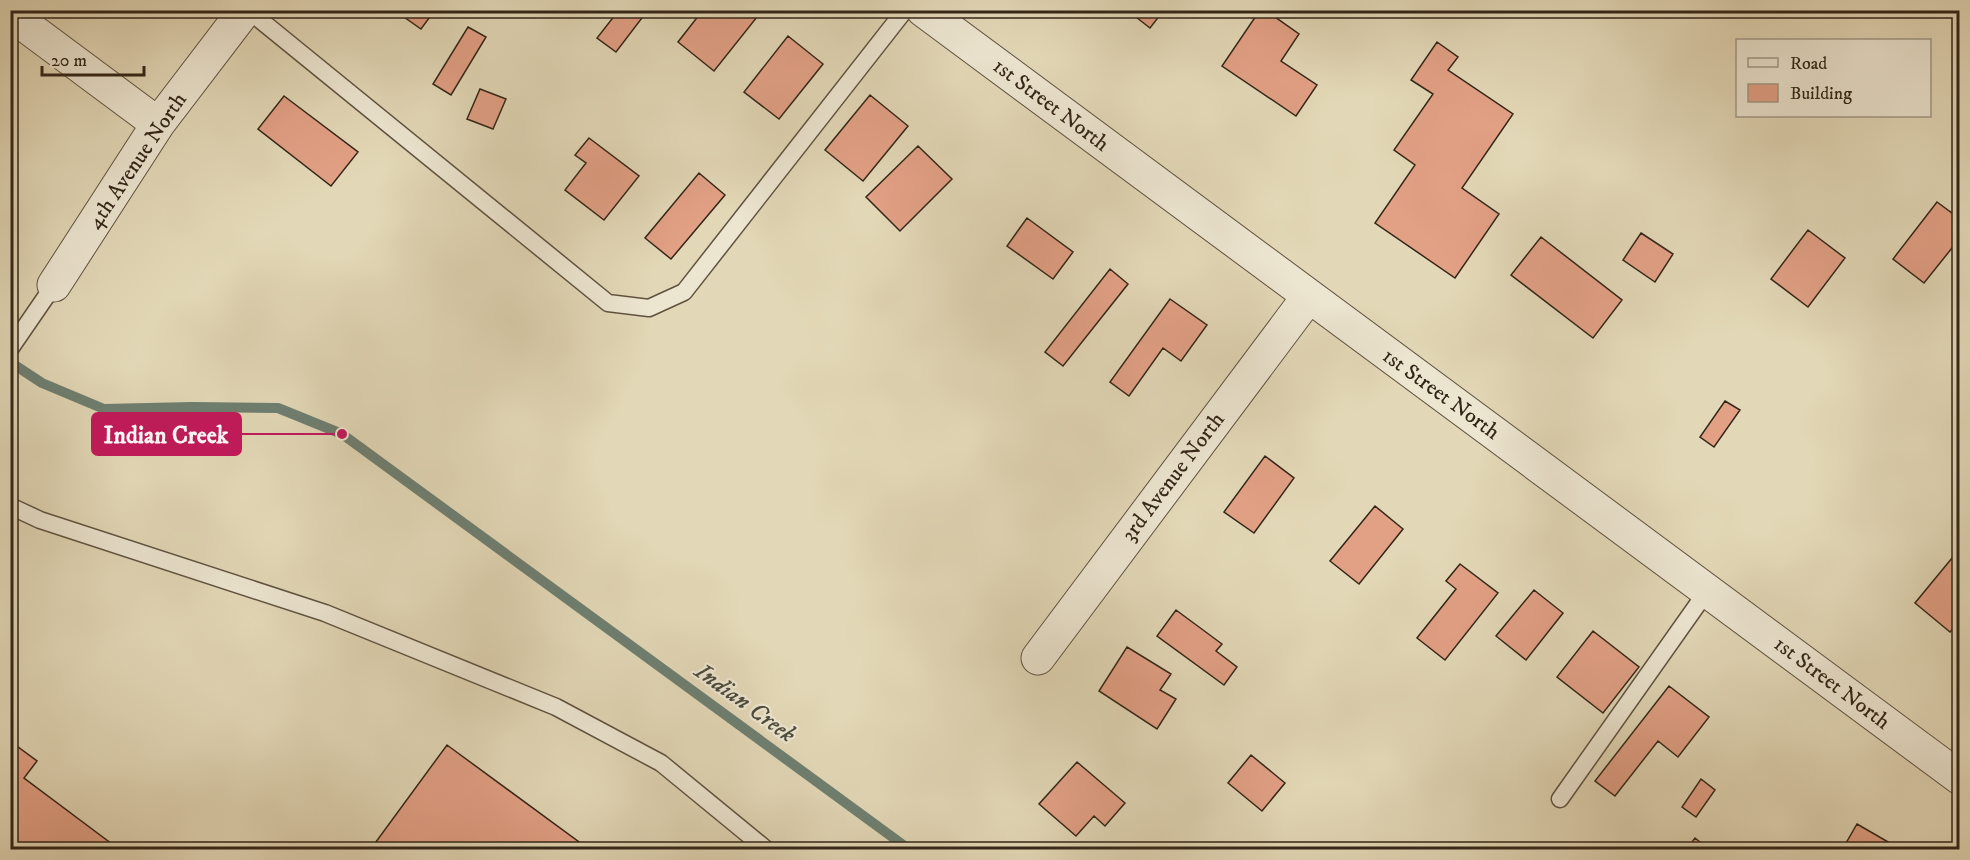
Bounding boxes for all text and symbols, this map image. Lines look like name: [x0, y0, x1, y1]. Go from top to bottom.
scale bar: [42, 39, 144, 77]
legend: [1736, 39, 1931, 117]
text: 20 m: [51, 50, 87, 72]
street label: 1st Street North: [987, 52, 1115, 158]
text: Road: [1790, 53, 1827, 75]
text: Building: [1790, 83, 1852, 105]
street label: 4th Avenue North: [81, 87, 193, 235]
street label: 1st Street North: [1377, 342, 1506, 446]
street label: 3rd Avenue North: [1116, 407, 1231, 547]
callout: Indian Creek: [92, 413, 241, 455]
text: Indian Creek: [104, 421, 230, 451]
street label: 1st Street North: [1768, 630, 1896, 736]
water label: Indian Creek: [687, 655, 801, 750]

